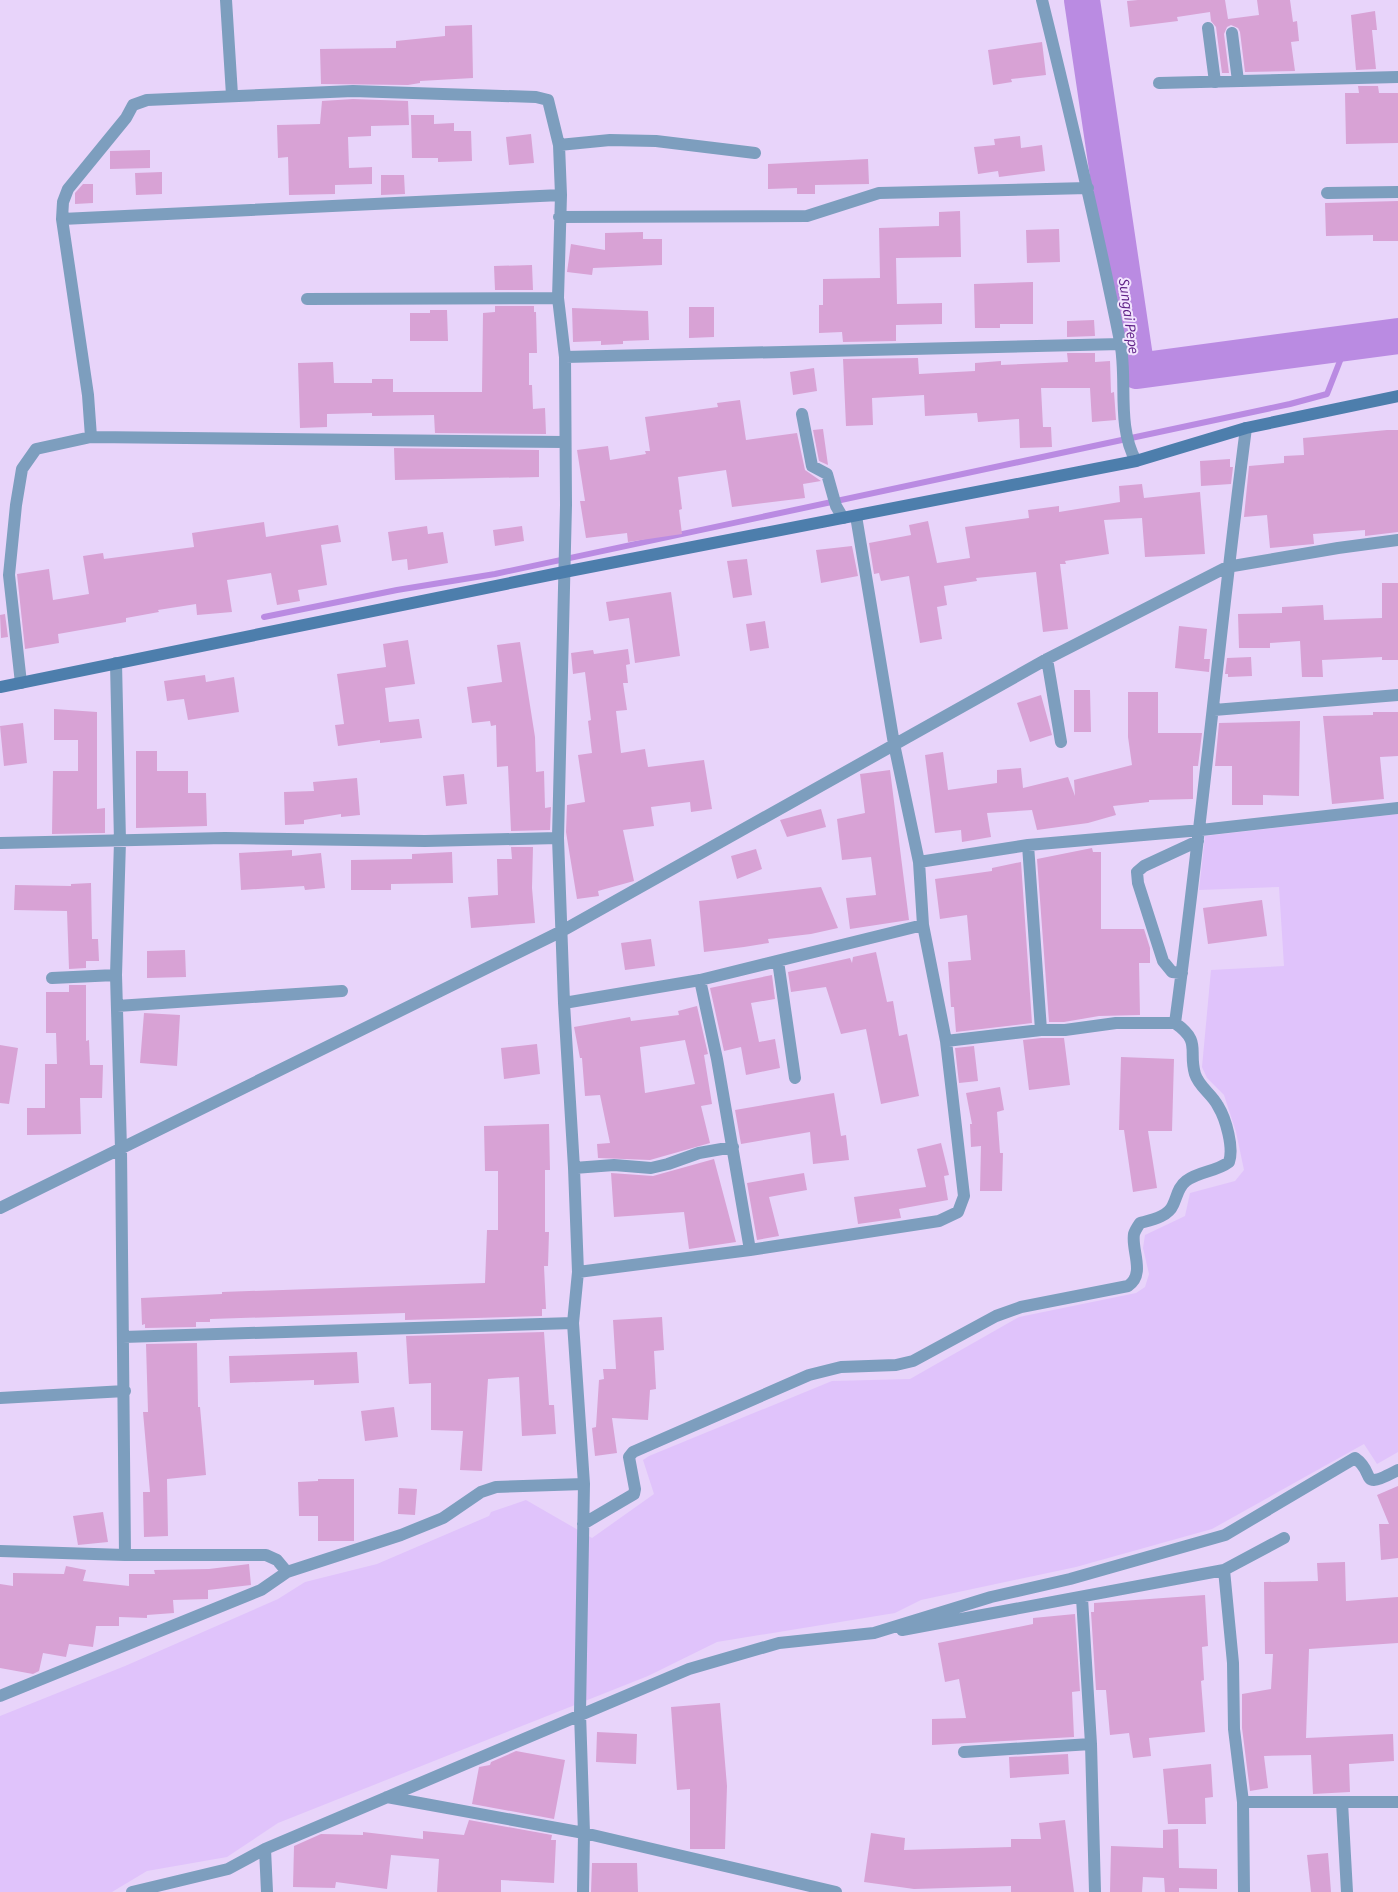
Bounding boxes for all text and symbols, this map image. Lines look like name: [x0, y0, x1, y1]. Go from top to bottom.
water label: Sungai Pepe: [1113, 277, 1144, 355]

